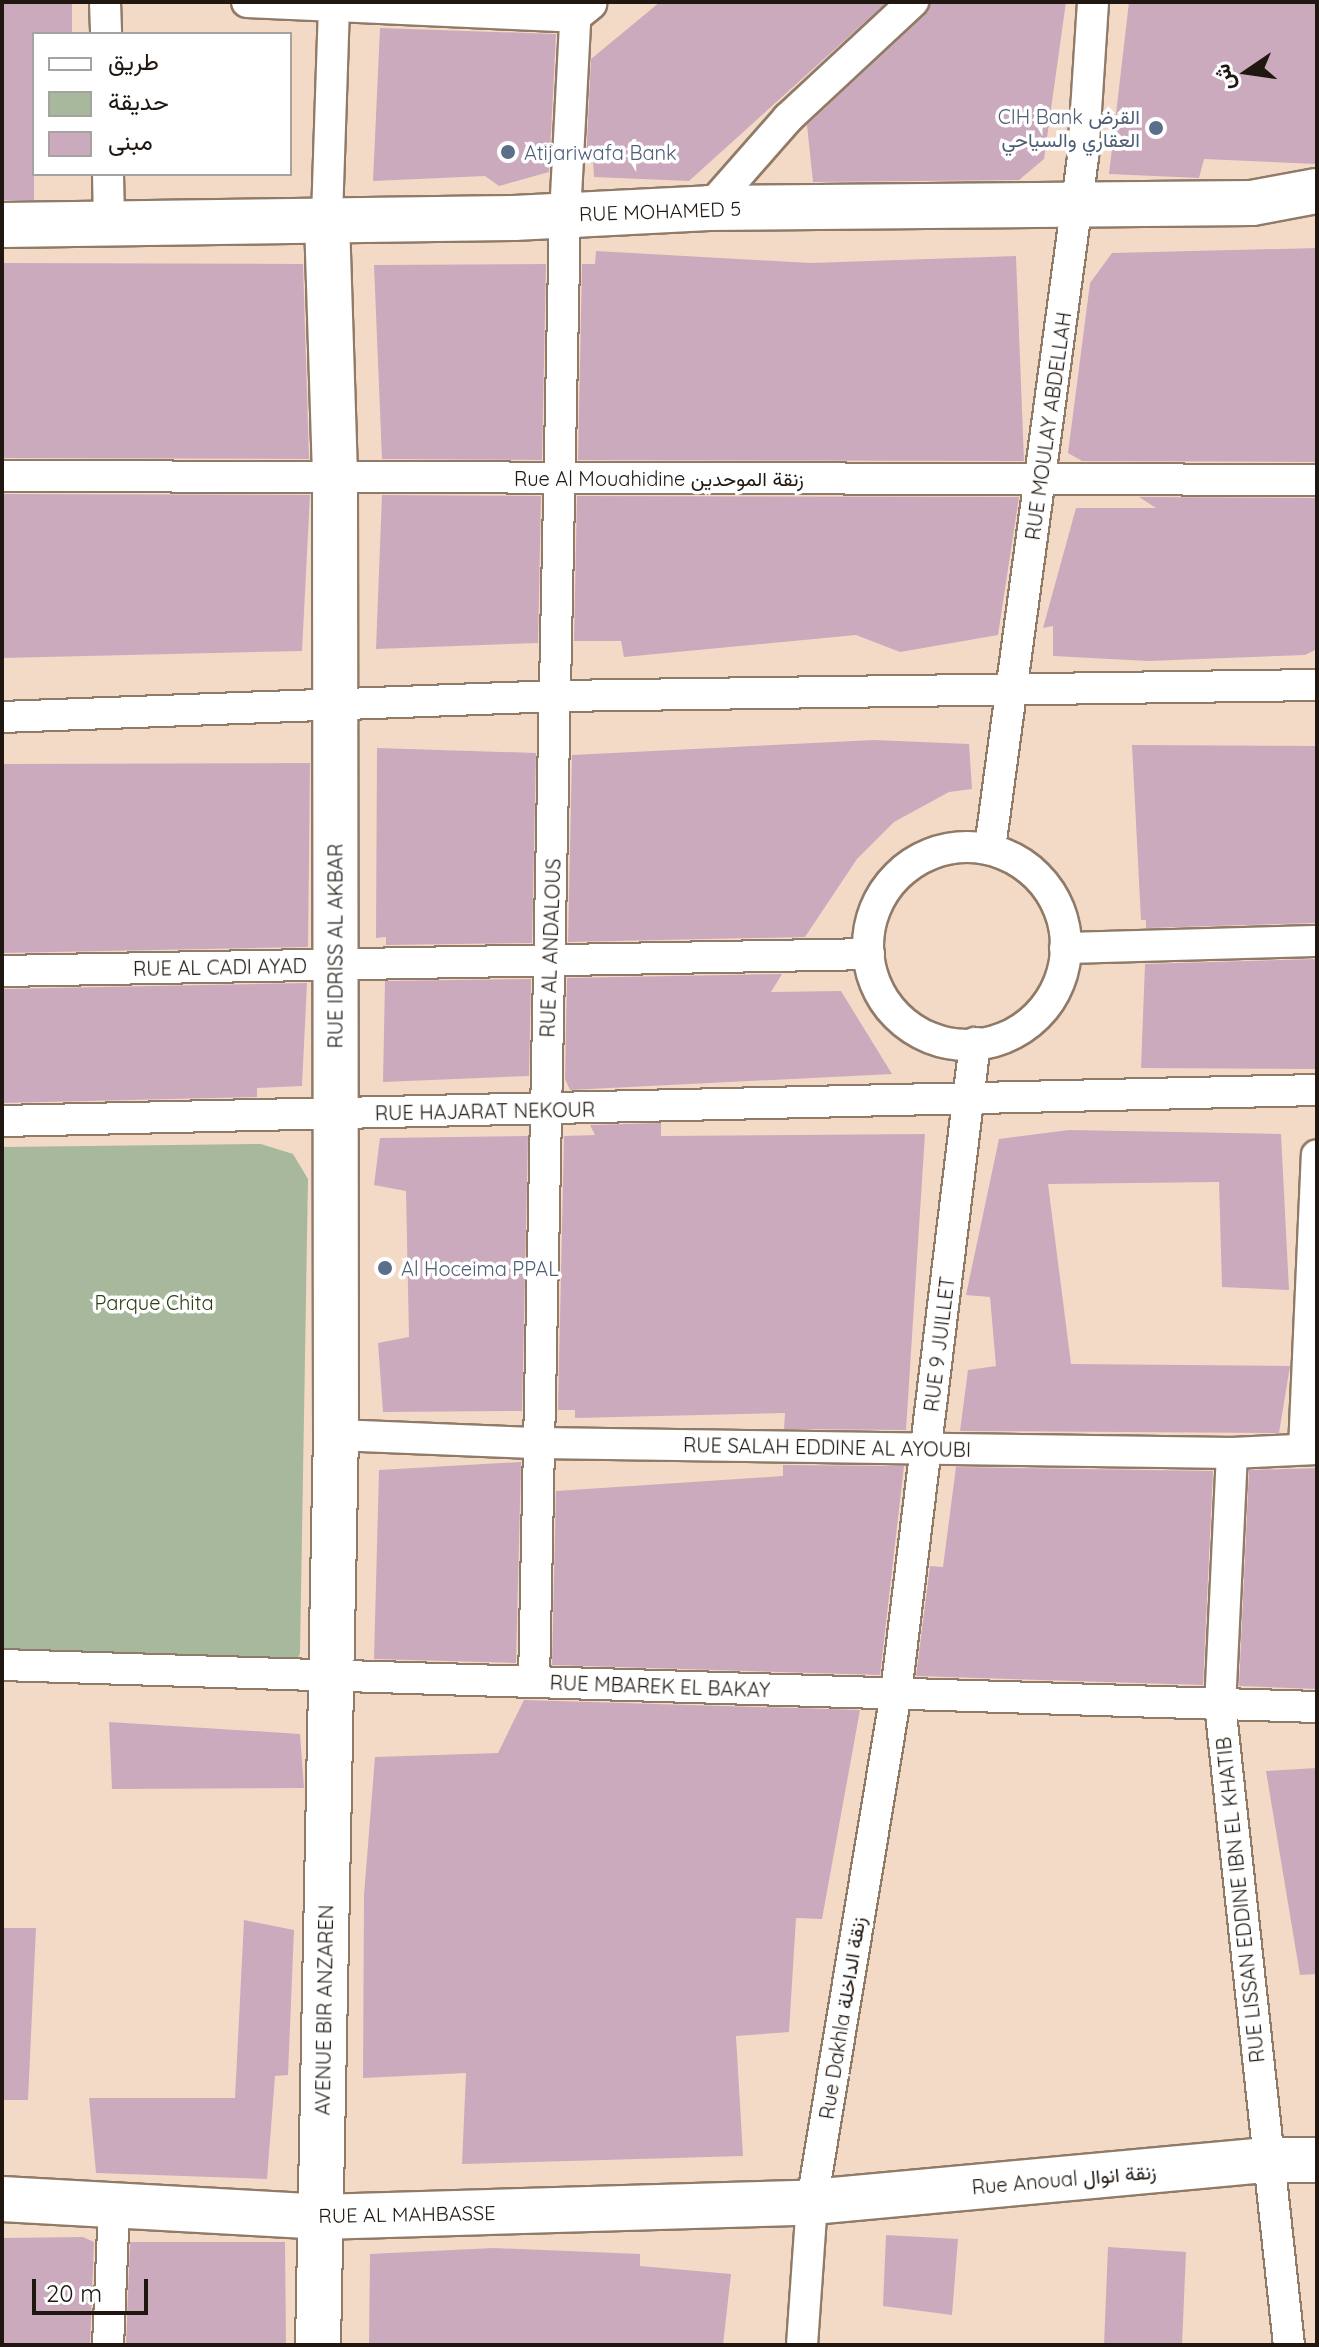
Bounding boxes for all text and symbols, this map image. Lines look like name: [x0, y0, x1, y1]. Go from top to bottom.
legend: [32, 32, 292, 176]
north arrow: [1207, 32, 1287, 112]
text: طريق: [108, 46, 159, 76]
text: ش: [1207, 61, 1240, 93]
text: حديقة: [108, 86, 169, 116]
place label: CIH Bank القرض العقاري والسياحي: [998, 104, 1140, 151]
marker: CIH Bank القرض العقاري والسياحي: [1147, 119, 1165, 137]
text: مبنى: [108, 126, 153, 156]
place label: Atijariwafa Bank: [524, 140, 677, 164]
marker: Atijariwafa Bank: [499, 143, 517, 161]
street label: RUE MOHAMED 5: [579, 196, 741, 226]
street label: RUE MOULAY ABDELLAH: [1020, 310, 1076, 542]
street label: Rue Al Mouahidine زنقة الموحدين: [514, 466, 804, 490]
street label: RUE IDRISS AL AKBAR: [323, 844, 347, 1048]
street label: RUE AL ANDALOUS: [535, 858, 565, 1038]
street label: RUE AL CADI AYAD: [133, 953, 307, 981]
street label: RUE HAJARAT NEKOUR: [375, 1097, 595, 1125]
place label: Al Hoceima PPAL: [401, 1256, 559, 1280]
marker: Al Hoceima PPAL: [376, 1259, 394, 1277]
street label: RUE 9 JUILLET: [919, 1275, 959, 1413]
park label: Parque Chita: [94, 1290, 214, 1314]
street label: RUE SALAH EDDINE AL AYOUBI: [683, 1432, 971, 1462]
street label: RUE MBAREK EL BAKAY: [549, 1670, 771, 1702]
street label: RUE LISSAN EDDINE IBN EL KHATIB: [1211, 1736, 1269, 2064]
street label: AVENUE BIR ANZAREN: [310, 1904, 338, 2116]
street label: Rue Dakhla زنقة الداخلة: [814, 1915, 870, 2121]
street label: Rue Anoual زنقة انوال: [971, 2159, 1157, 2199]
street label: RUE AL MAHBASSE: [318, 2200, 496, 2228]
scale bar: [36, 2263, 152, 2313]
text: 20 m: [46, 2278, 102, 2308]

